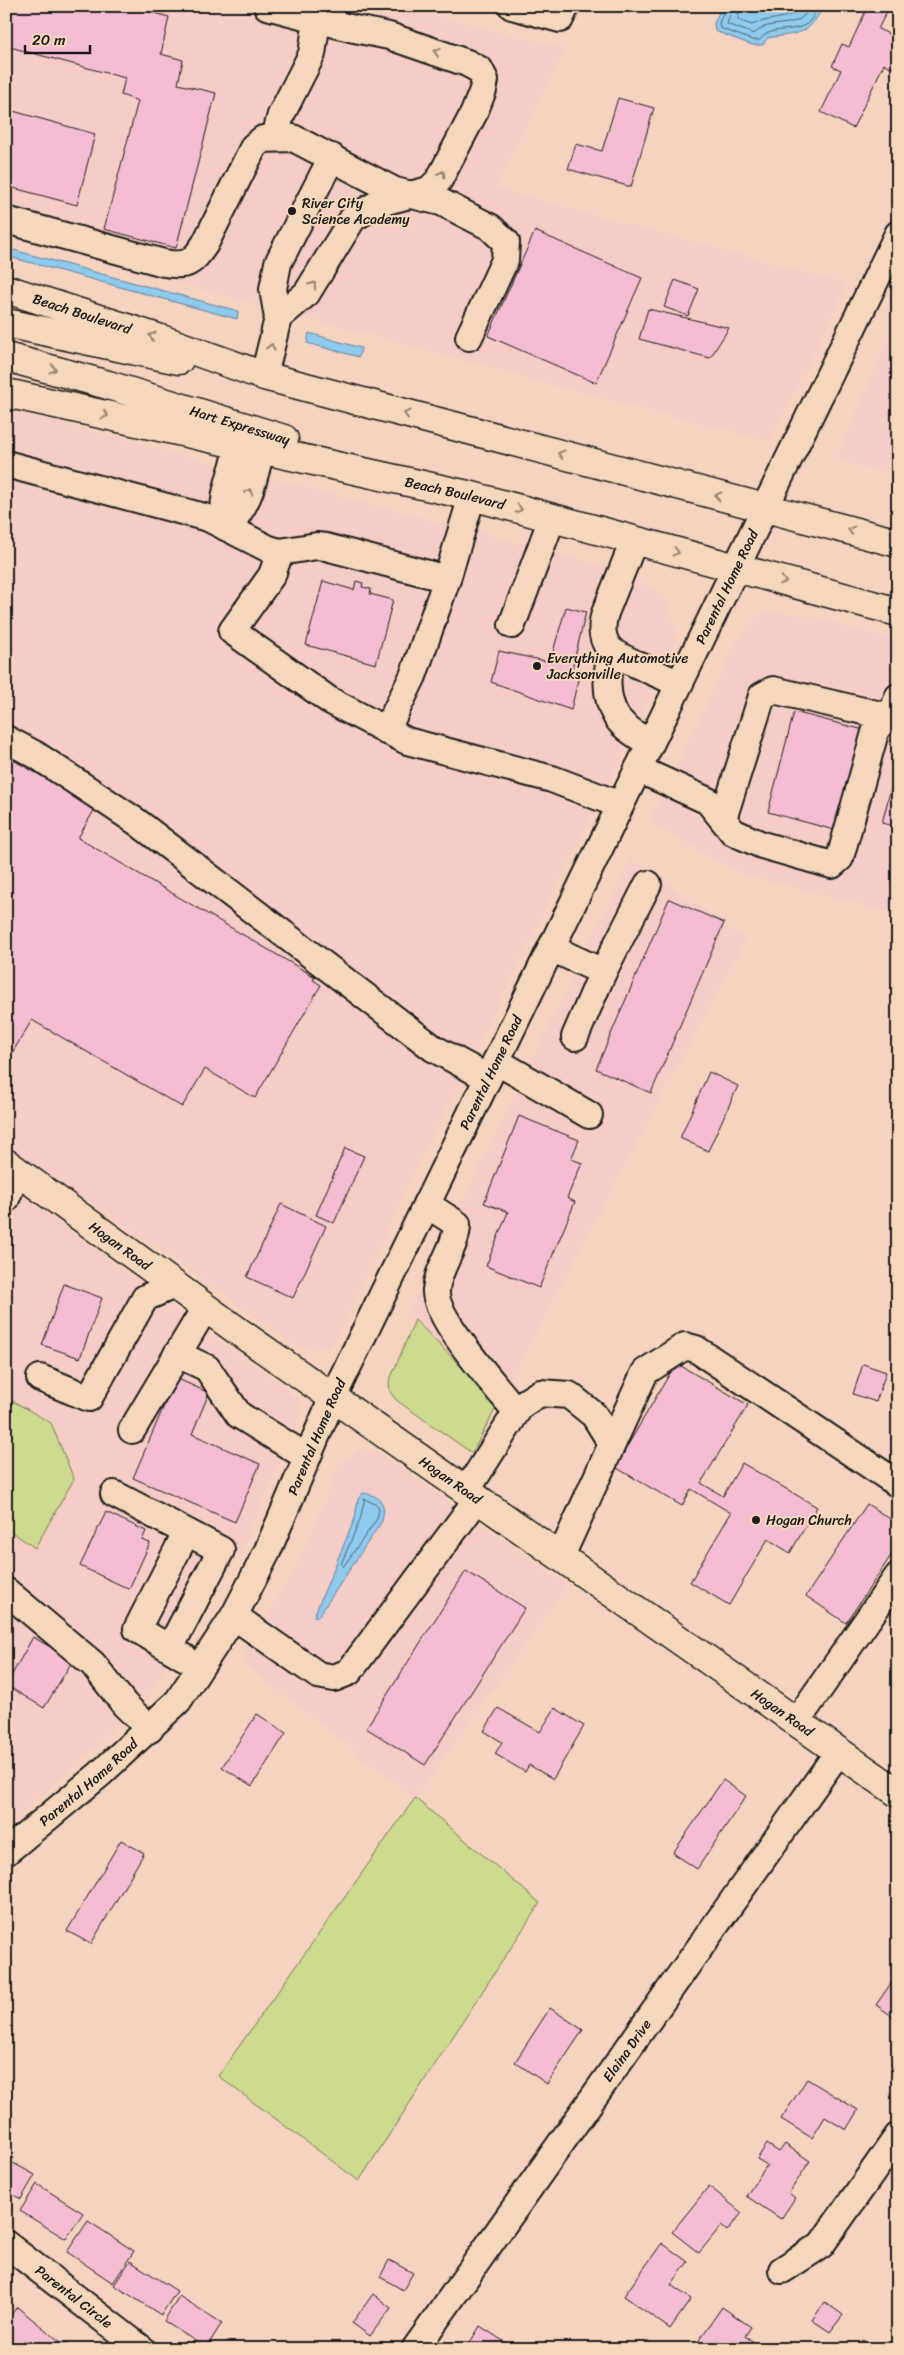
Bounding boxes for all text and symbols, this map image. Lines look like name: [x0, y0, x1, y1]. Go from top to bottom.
scale bar: [25, 22, 90, 54]
text: 20 m: [32, 27, 66, 53]
one-way arrow: [433, 48, 442, 58]
one-way arrow: [435, 171, 445, 180]
place label: River City Science Academy: [302, 191, 410, 232]
marker: River City Science Academy: [286, 205, 298, 217]
one-way arrow: [307, 281, 316, 291]
street label: Beach Boulevard: [29, 286, 136, 342]
one-way arrow: [148, 332, 157, 342]
one-way arrow: [265, 343, 276, 352]
one-way arrow: [49, 364, 57, 374]
street label: Hart Expressway: [187, 398, 294, 453]
one-way arrow: [101, 409, 110, 420]
one-way arrow: [402, 409, 411, 420]
one-way arrow: [557, 450, 565, 460]
street label: Beach Boulevard: [402, 470, 509, 518]
one-way arrow: [244, 488, 254, 496]
one-way arrow: [714, 491, 723, 502]
one-way arrow: [515, 503, 524, 514]
street label: Parental Home Road: [689, 524, 766, 649]
one-way arrow: [847, 526, 855, 536]
one-way arrow: [672, 546, 681, 557]
one-way arrow: [778, 575, 787, 586]
place label: Everything Automotive Jacksonville: [546, 646, 688, 687]
marker: Everything Automotive Jacksonville: [531, 660, 543, 672]
street label: Parental Home Road: [453, 1010, 530, 1134]
street label: Hogan Road: [83, 1215, 158, 1278]
street label: Parental Home Road: [281, 1373, 354, 1499]
street label: Hogan Road: [414, 1449, 488, 1512]
place label: Hogan Church: [766, 1508, 852, 1533]
marker: Hogan Church: [750, 1514, 762, 1526]
street label: Hogan Road: [745, 1682, 820, 1744]
street label: Parental Home Road: [33, 1731, 145, 1833]
street label: Elaina Drive: [596, 2014, 658, 2088]
street label: Parental Circle: [29, 2259, 118, 2335]

